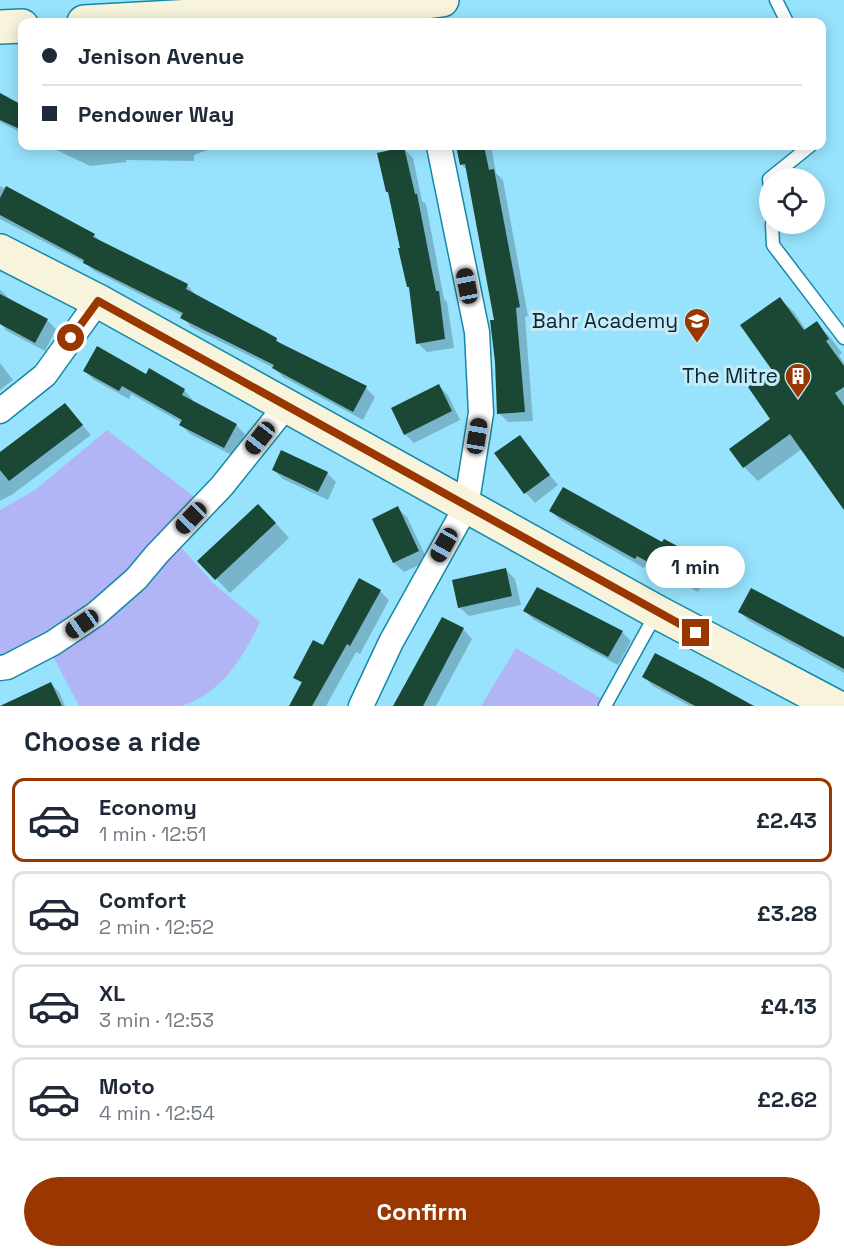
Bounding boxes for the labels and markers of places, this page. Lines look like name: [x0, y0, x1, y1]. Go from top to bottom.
school or university icon: Bahr Academy: [682, 306, 712, 344]
place label: Bahr Academy: [532, 307, 678, 334]
building icon: The Mitre: [783, 361, 813, 399]
place label: The Mitre: [682, 362, 778, 389]

